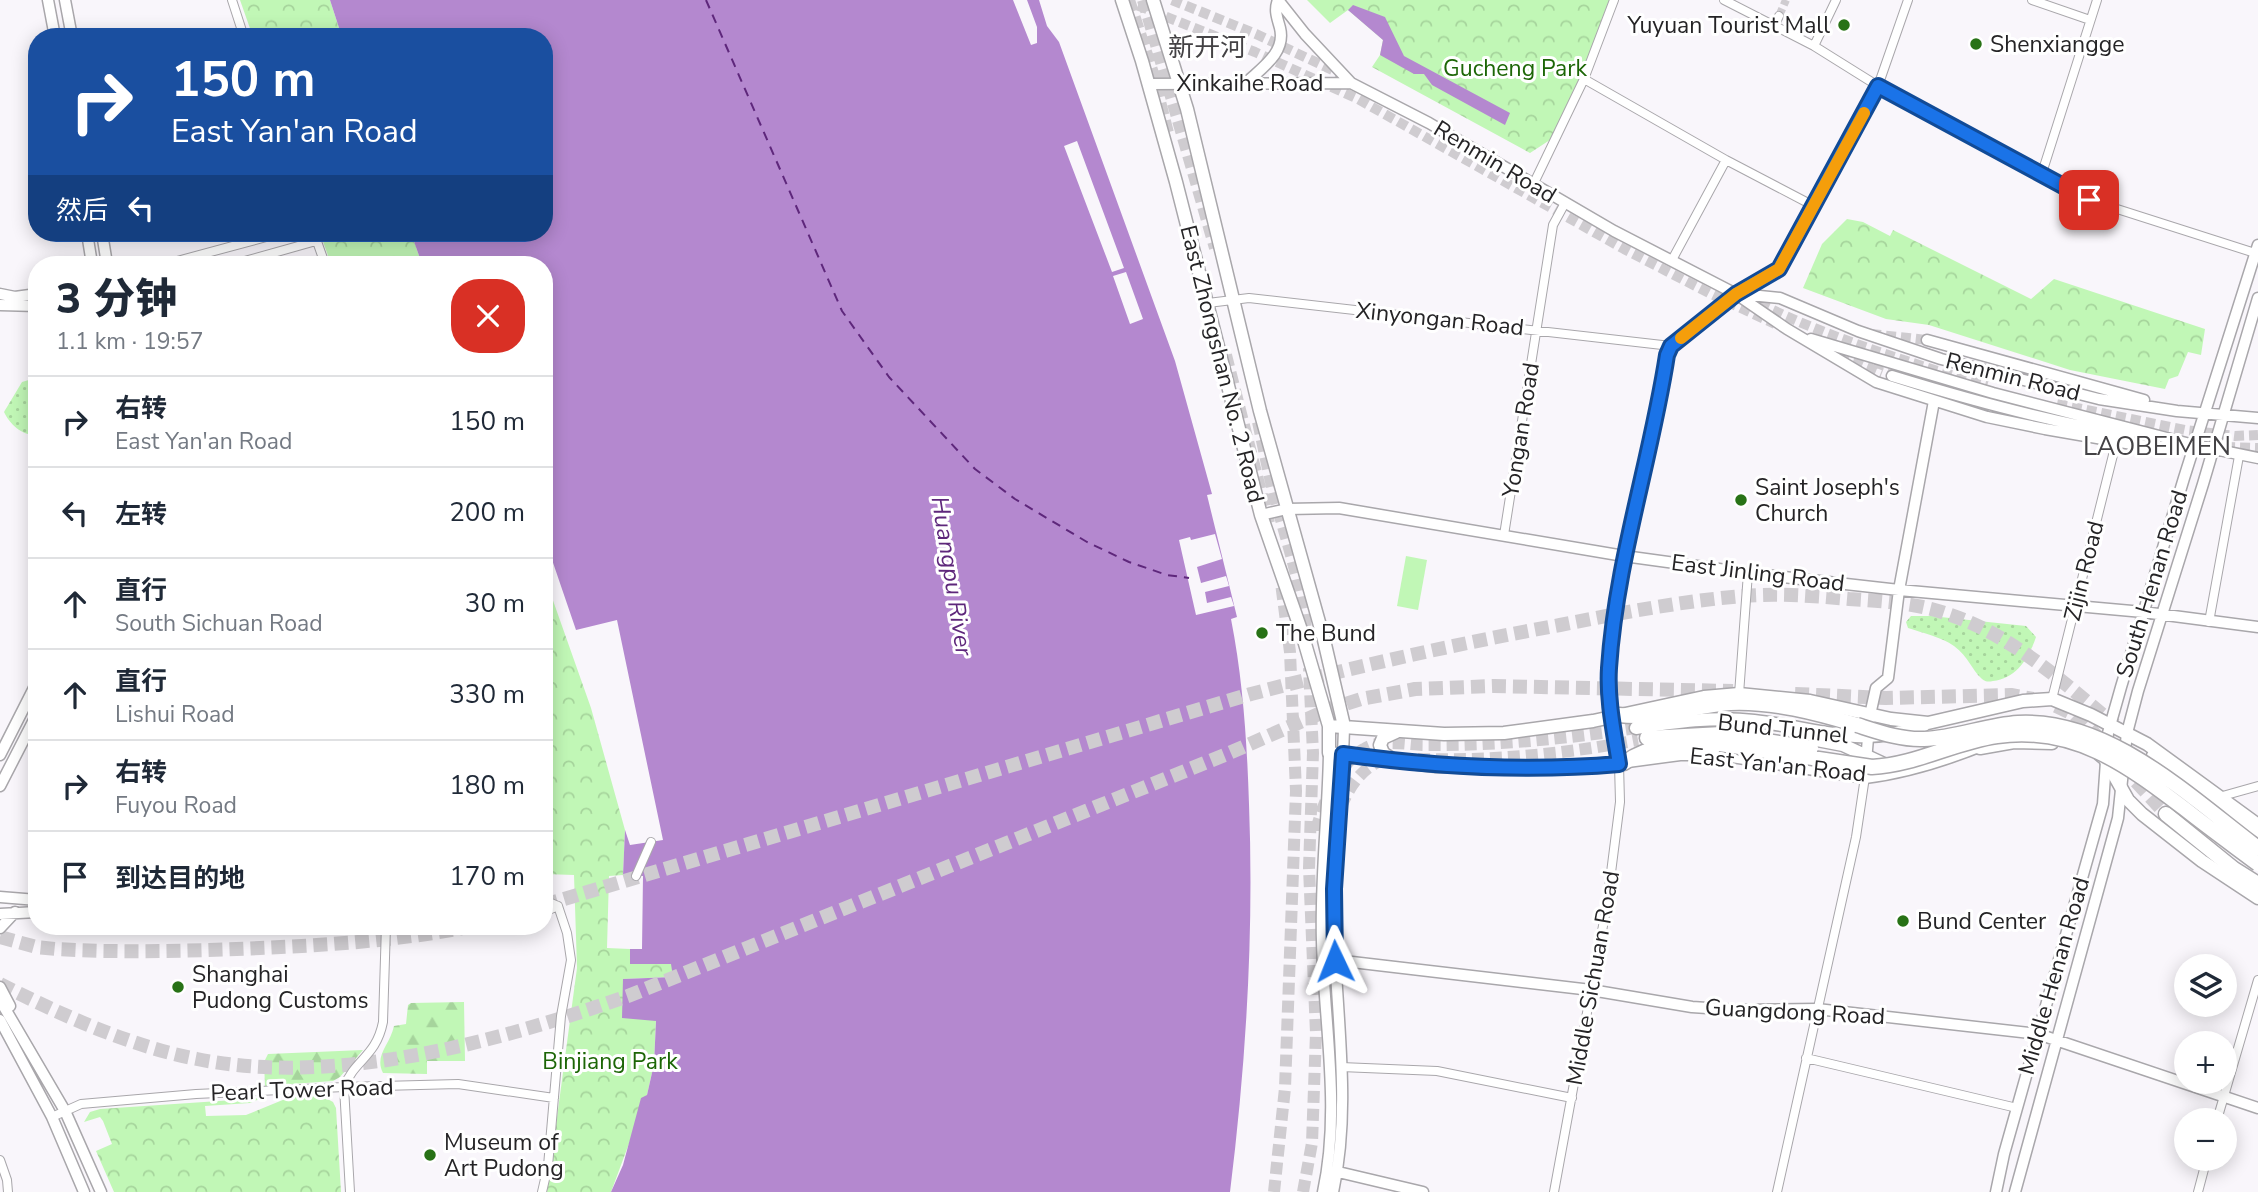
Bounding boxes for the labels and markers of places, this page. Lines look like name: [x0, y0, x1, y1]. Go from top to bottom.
place label: Yuyuan Tourist Mall: [1626, 10, 1830, 41]
marker: Yuyuan Tourist Mall: [1836, 17, 1852, 33]
place label: Shenxiangge: [1990, 29, 2124, 60]
marker: Shenxiangge: [1968, 36, 1984, 52]
pin: [2059, 170, 2119, 230]
place label: Saint Joseph's Church: [1755, 472, 1900, 529]
marker: Saint Joseph's Church: [1733, 492, 1749, 508]
place label: The Bund: [1276, 618, 1376, 649]
marker: The Bund: [1254, 625, 1270, 641]
place label: Bund Center: [1917, 906, 2047, 937]
marker: Bund Center: [1895, 913, 1911, 929]
place label: Shanghai Pudong Customs: [192, 959, 369, 1016]
marker: Shanghai Pudong Customs: [170, 979, 186, 995]
place label: Museum of Art Pudong: [444, 1127, 564, 1184]
marker: Museum of Art Pudong: [422, 1147, 438, 1163]

